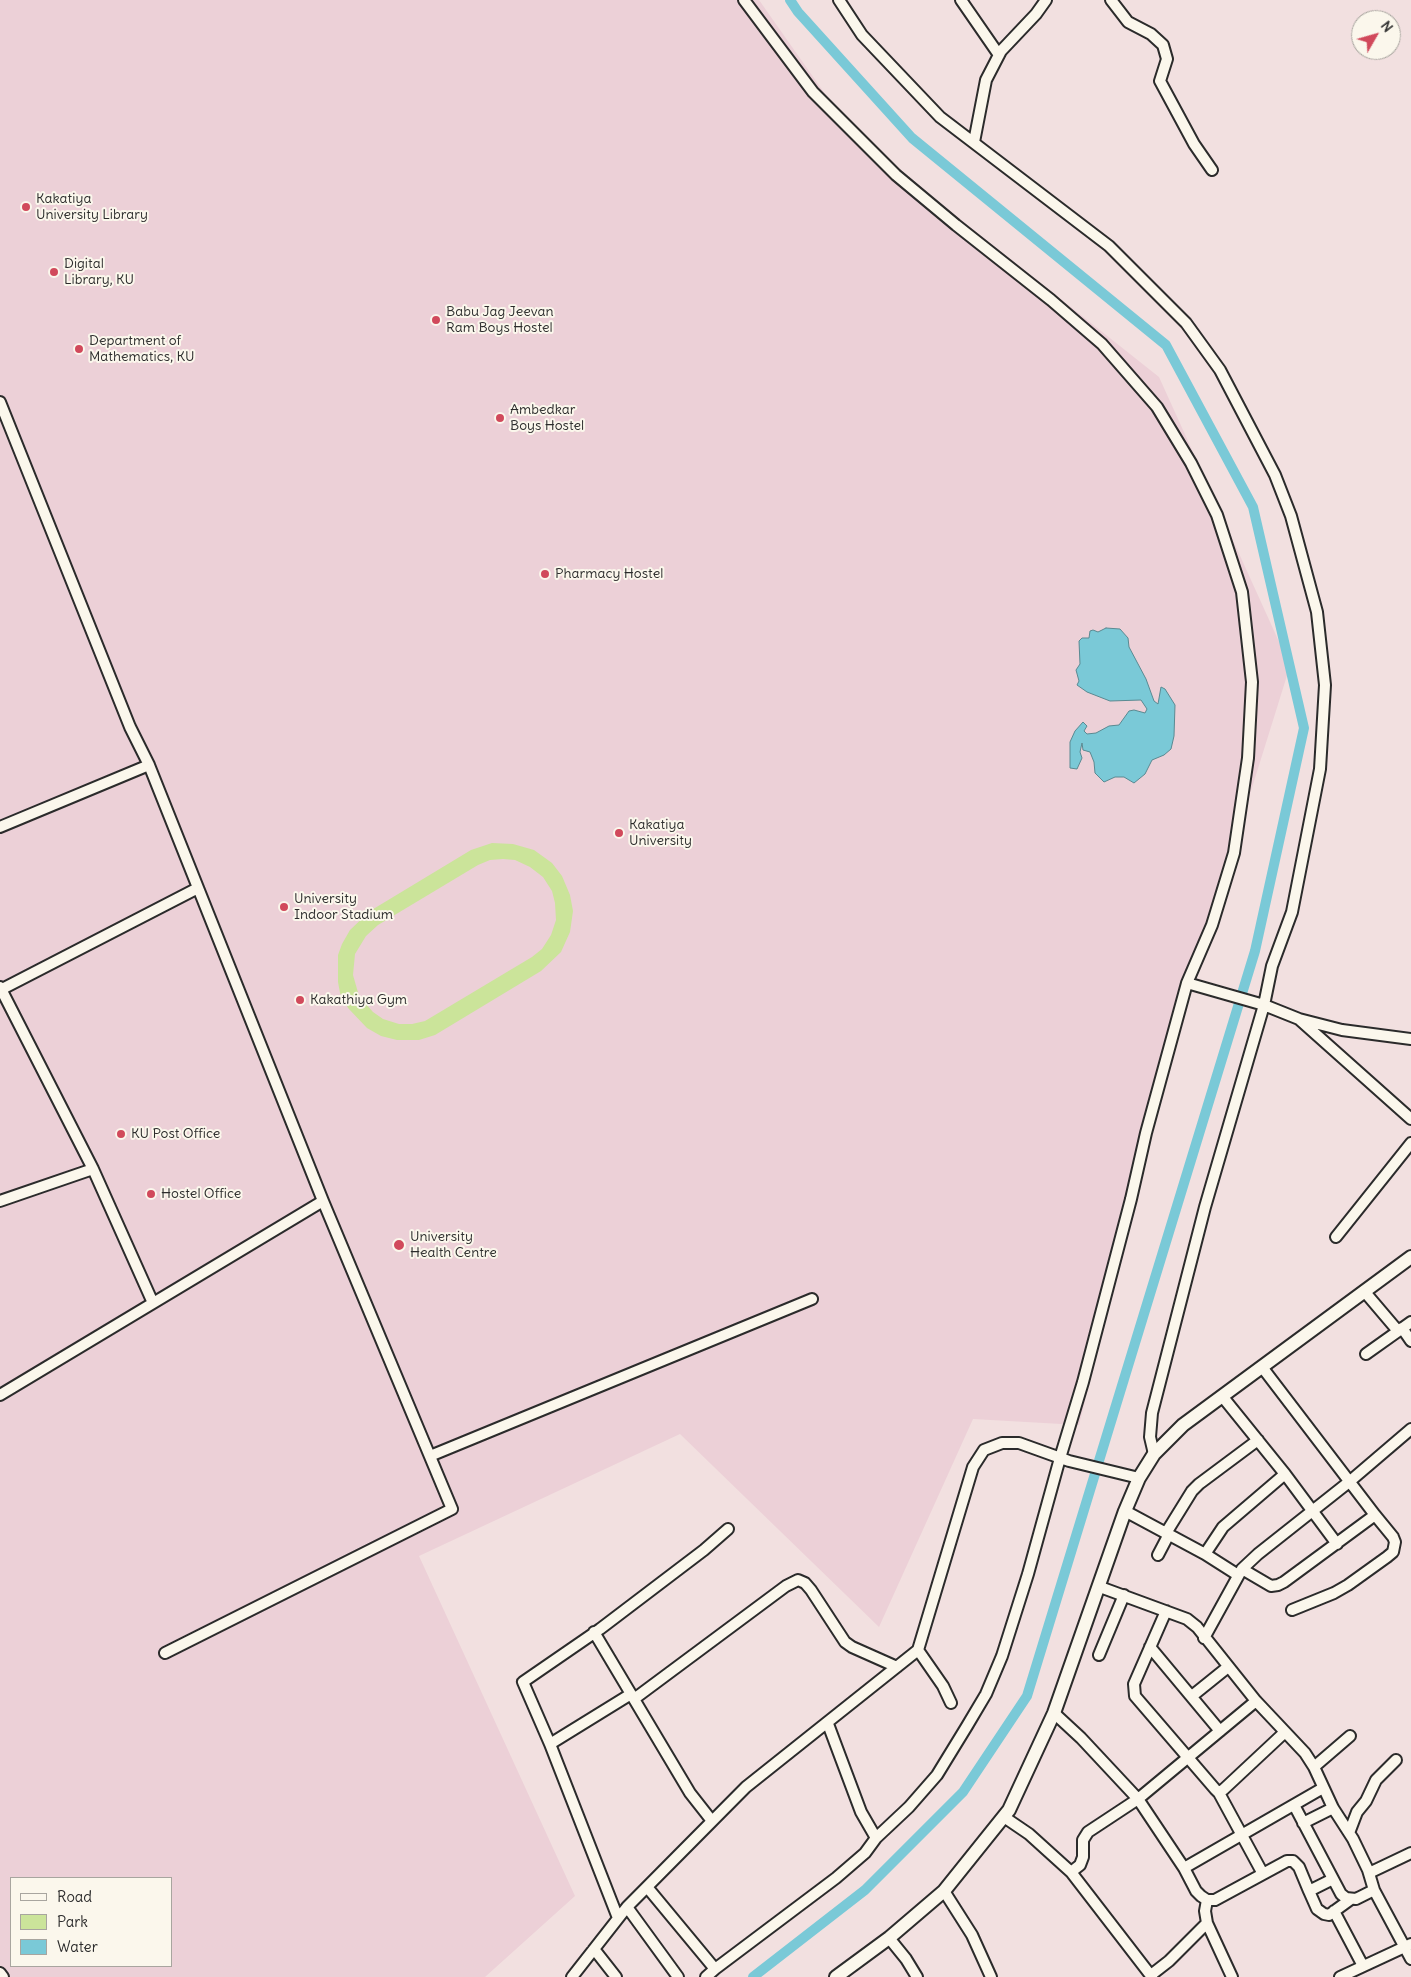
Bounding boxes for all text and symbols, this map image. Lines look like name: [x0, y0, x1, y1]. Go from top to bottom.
north arrow: [1351, 10, 1401, 60]
text: N: [1377, 17, 1397, 36]
place label: Kakatiya University Library: [36, 191, 148, 223]
marker: Kakatiya University Library: [20, 201, 32, 213]
place label: Digital Library, KU: [64, 256, 134, 288]
marker: Digital Library, KU: [48, 266, 60, 278]
place label: Babu Jag Jeevan Ram Boys Hostel: [446, 304, 554, 336]
marker: Babu Jag Jeevan Ram Boys Hostel: [430, 314, 442, 326]
place label: Department of Mathematics, KU: [89, 333, 195, 366]
marker: Department of Mathematics, KU: [73, 343, 85, 355]
place label: Ambedkar Boys Hostel: [510, 402, 584, 434]
marker: Ambedkar Boys Hostel: [494, 412, 506, 424]
place label: Pharmacy Hostel: [555, 566, 663, 582]
marker: Pharmacy Hostel: [539, 568, 551, 580]
place label: Kakatiya University: [629, 817, 692, 850]
marker: Kakatiya University: [613, 827, 625, 839]
place label: University Indoor Stadium: [294, 891, 393, 924]
marker: University Indoor Stadium: [278, 901, 290, 913]
place label: Kakathiya Gym: [310, 992, 407, 1008]
marker: Kakathiya Gym: [294, 994, 306, 1006]
place label: KU Post Office: [131, 1126, 220, 1142]
marker: KU Post Office: [115, 1128, 127, 1140]
place label: Hostel Office: [161, 1186, 241, 1202]
marker: Hostel Office: [145, 1188, 157, 1200]
place label: University Health Centre: [410, 1229, 497, 1262]
marker: University Health Centre: [392, 1238, 406, 1252]
legend: [10, 1877, 172, 1967]
text: Road: [57, 1887, 92, 1906]
text: Park: [57, 1912, 88, 1931]
text: Water: [57, 1937, 98, 1956]

